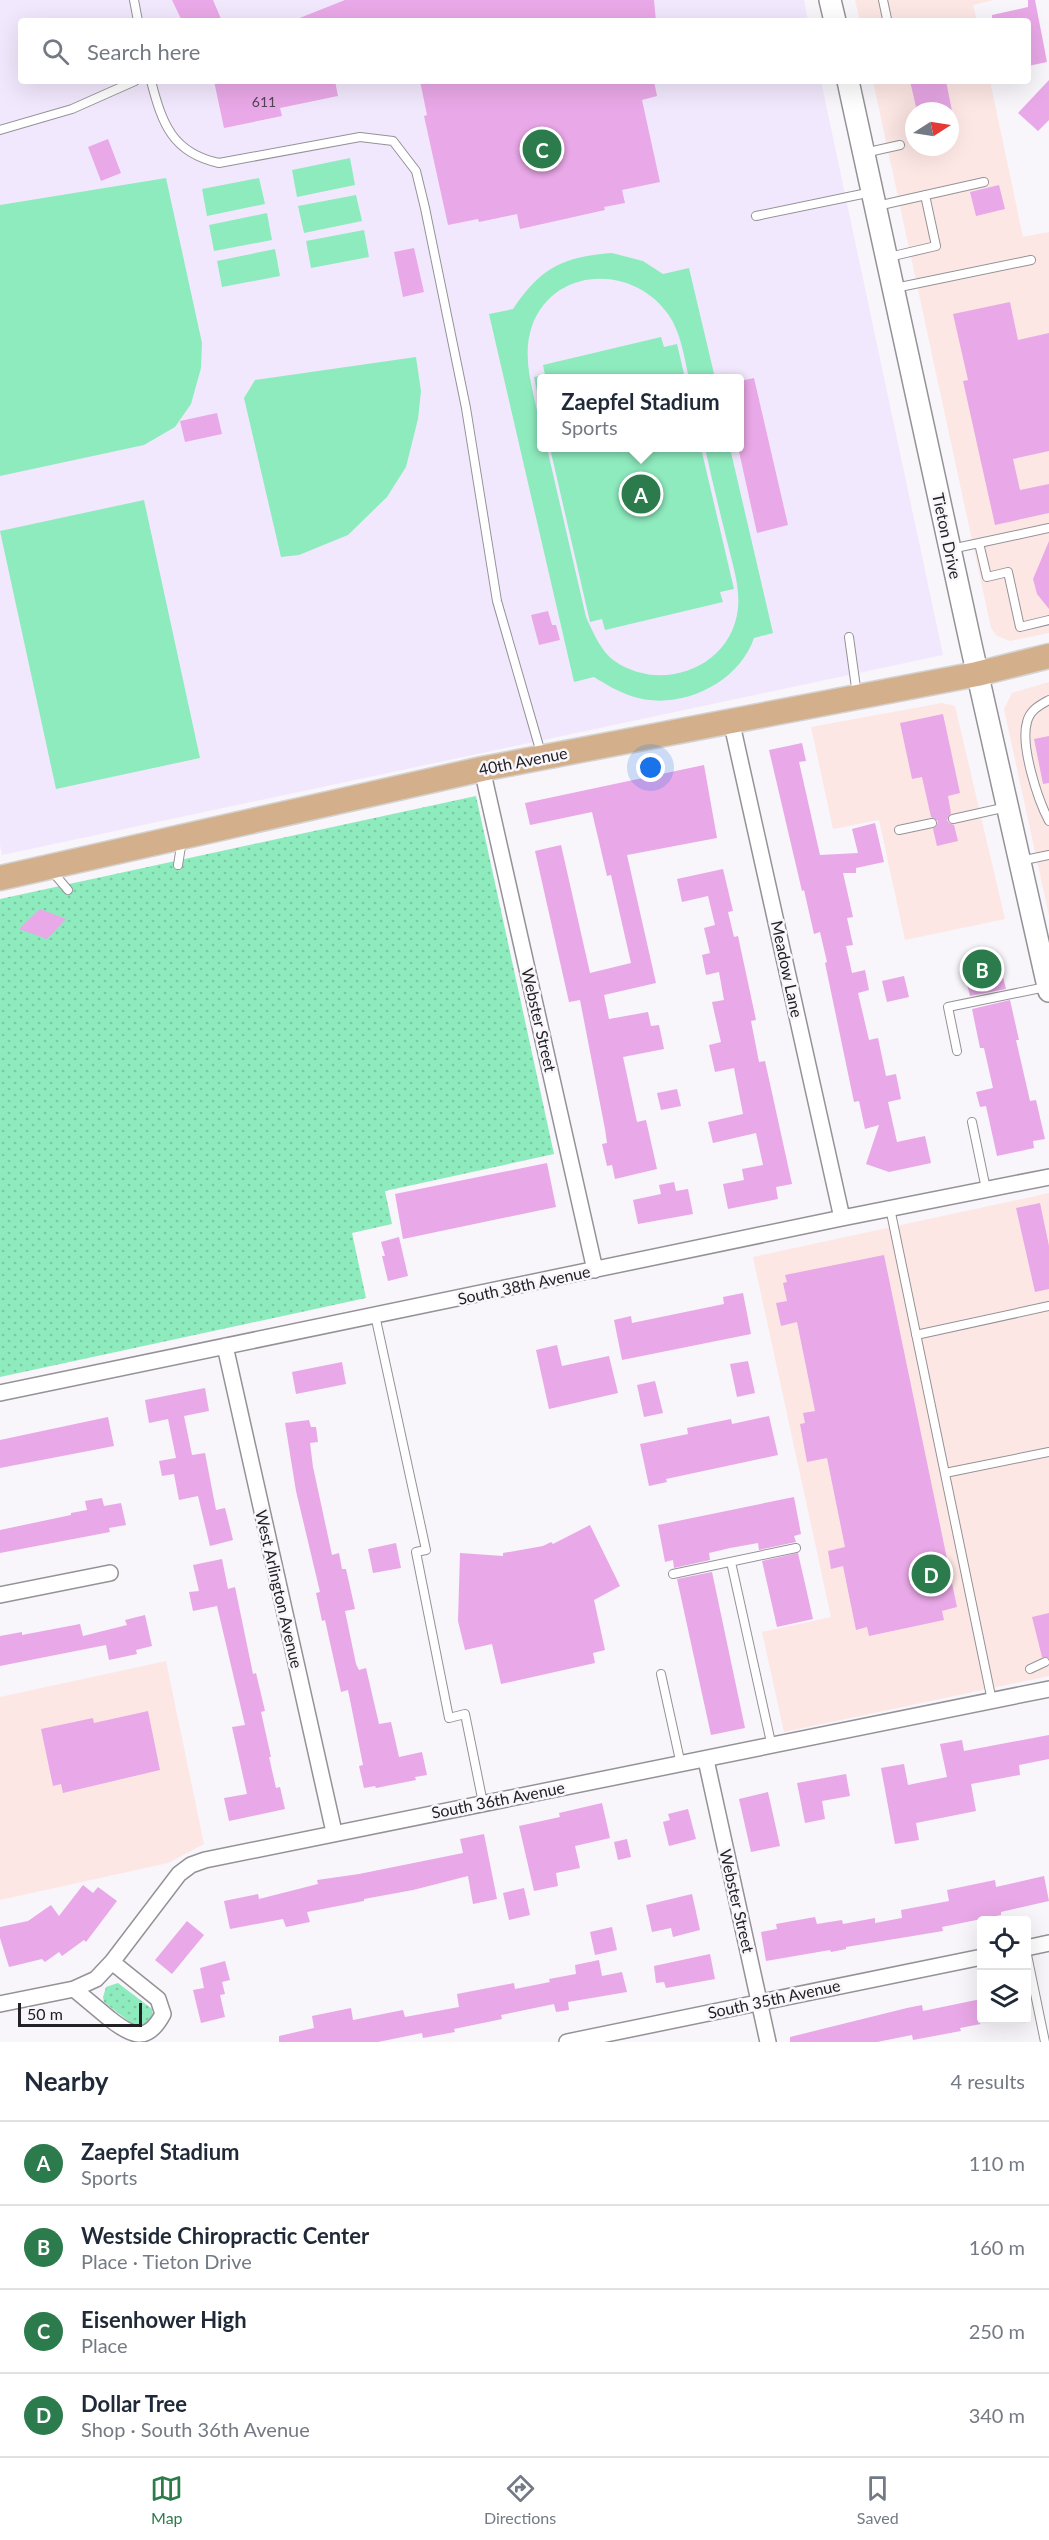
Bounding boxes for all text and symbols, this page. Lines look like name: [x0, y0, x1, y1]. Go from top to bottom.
search box: [18, 18, 1031, 84]
icon: search: [39, 35, 72, 68]
text: Search here: [87, 38, 200, 65]
house number: 611: [252, 93, 276, 110]
north arrow: [905, 102, 959, 156]
pin: C: [522, 126, 562, 172]
popup: [537, 374, 744, 452]
text: Zaepfel Stadium: [561, 388, 720, 415]
text: Sports: [561, 415, 618, 439]
pin: A: [622, 472, 660, 516]
street label: Tieton Drive: [929, 491, 966, 581]
street label: 40th Avenue: [477, 743, 569, 778]
your location: [636, 753, 665, 782]
street label: Meadow Lane: [768, 919, 807, 1019]
pin: B: [962, 946, 1002, 992]
street label: Webster Street: [518, 966, 561, 1074]
street label: South 38th Avenue: [456, 1261, 592, 1308]
street label: West Arlington Avenue: [252, 1508, 307, 1670]
pin: D: [912, 1552, 950, 1596]
street label: South 36th Avenue: [430, 1777, 566, 1822]
street label: Webster Street: [716, 1847, 759, 1955]
map controls: [977, 1916, 1031, 2024]
button: locate: [977, 1916, 1031, 1970]
button: layers: [977, 1970, 1031, 2024]
street label: South 35th Avenue: [706, 1975, 842, 2022]
scale bar: [18, 2000, 142, 2028]
text: 50 m: [27, 2004, 63, 2023]
text: Nearby: [24, 2065, 109, 2097]
text: 4 results: [950, 2069, 1025, 2093]
text: Zaepfel Stadium: [81, 2138, 239, 2165]
text: A: [37, 2151, 50, 2175]
text: 110 m: [969, 2151, 1025, 2175]
text: Sports: [81, 2165, 137, 2189]
text: Westside Chiropractic Center: [81, 2222, 369, 2249]
text: B: [37, 2235, 50, 2259]
text: 160 m: [969, 2235, 1025, 2259]
text: Place · Tieton Drive: [81, 2249, 252, 2273]
text: Eisenhower High: [81, 2306, 247, 2333]
text: C: [37, 2319, 50, 2343]
text: 250 m: [969, 2319, 1025, 2343]
text: Place: [81, 2333, 128, 2357]
text: Dollar Tree: [81, 2390, 187, 2417]
text: D: [36, 2403, 51, 2427]
text: 340 m: [969, 2403, 1025, 2427]
text: Shop · South 36th Avenue: [81, 2417, 310, 2441]
tab: Map: [150, 2472, 183, 2527]
tab: Directions: [484, 2472, 556, 2527]
tab: Saved: [857, 2472, 899, 2527]

